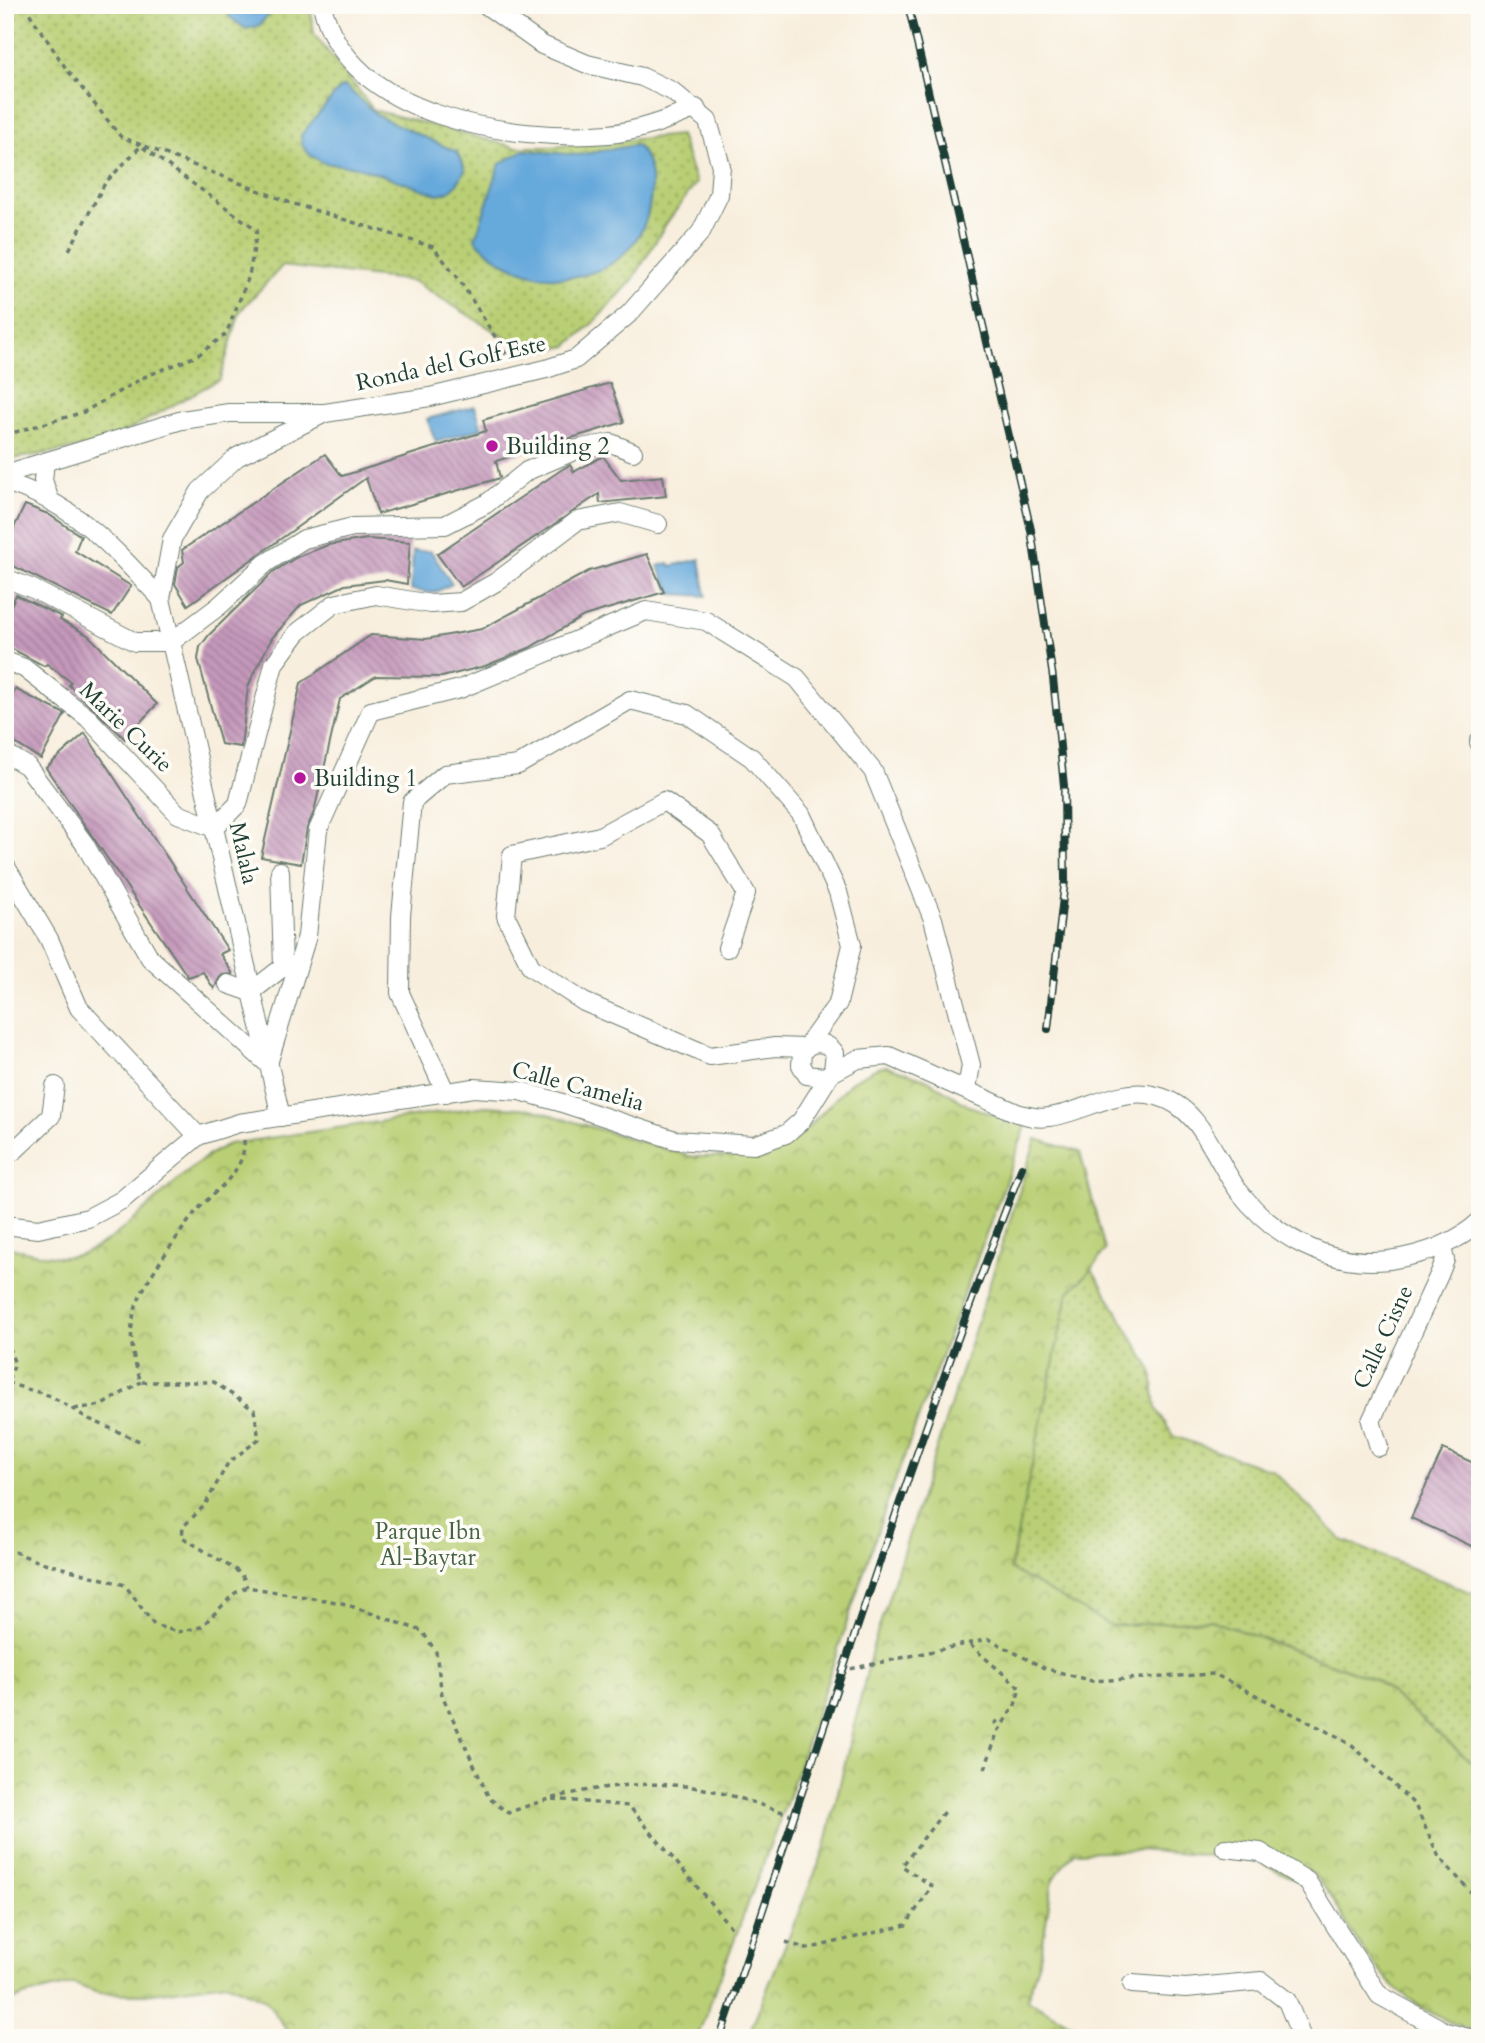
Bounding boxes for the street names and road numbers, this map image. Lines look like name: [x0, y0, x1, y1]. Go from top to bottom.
street label: Ronda del Golf Este: [353, 328, 549, 398]
street label: Marie Curie: [73, 675, 179, 779]
street label: Malala: [222, 819, 266, 887]
street label: Calle Camelia: [509, 1053, 648, 1119]
street label: Calle Cisne: [1345, 1280, 1421, 1394]

